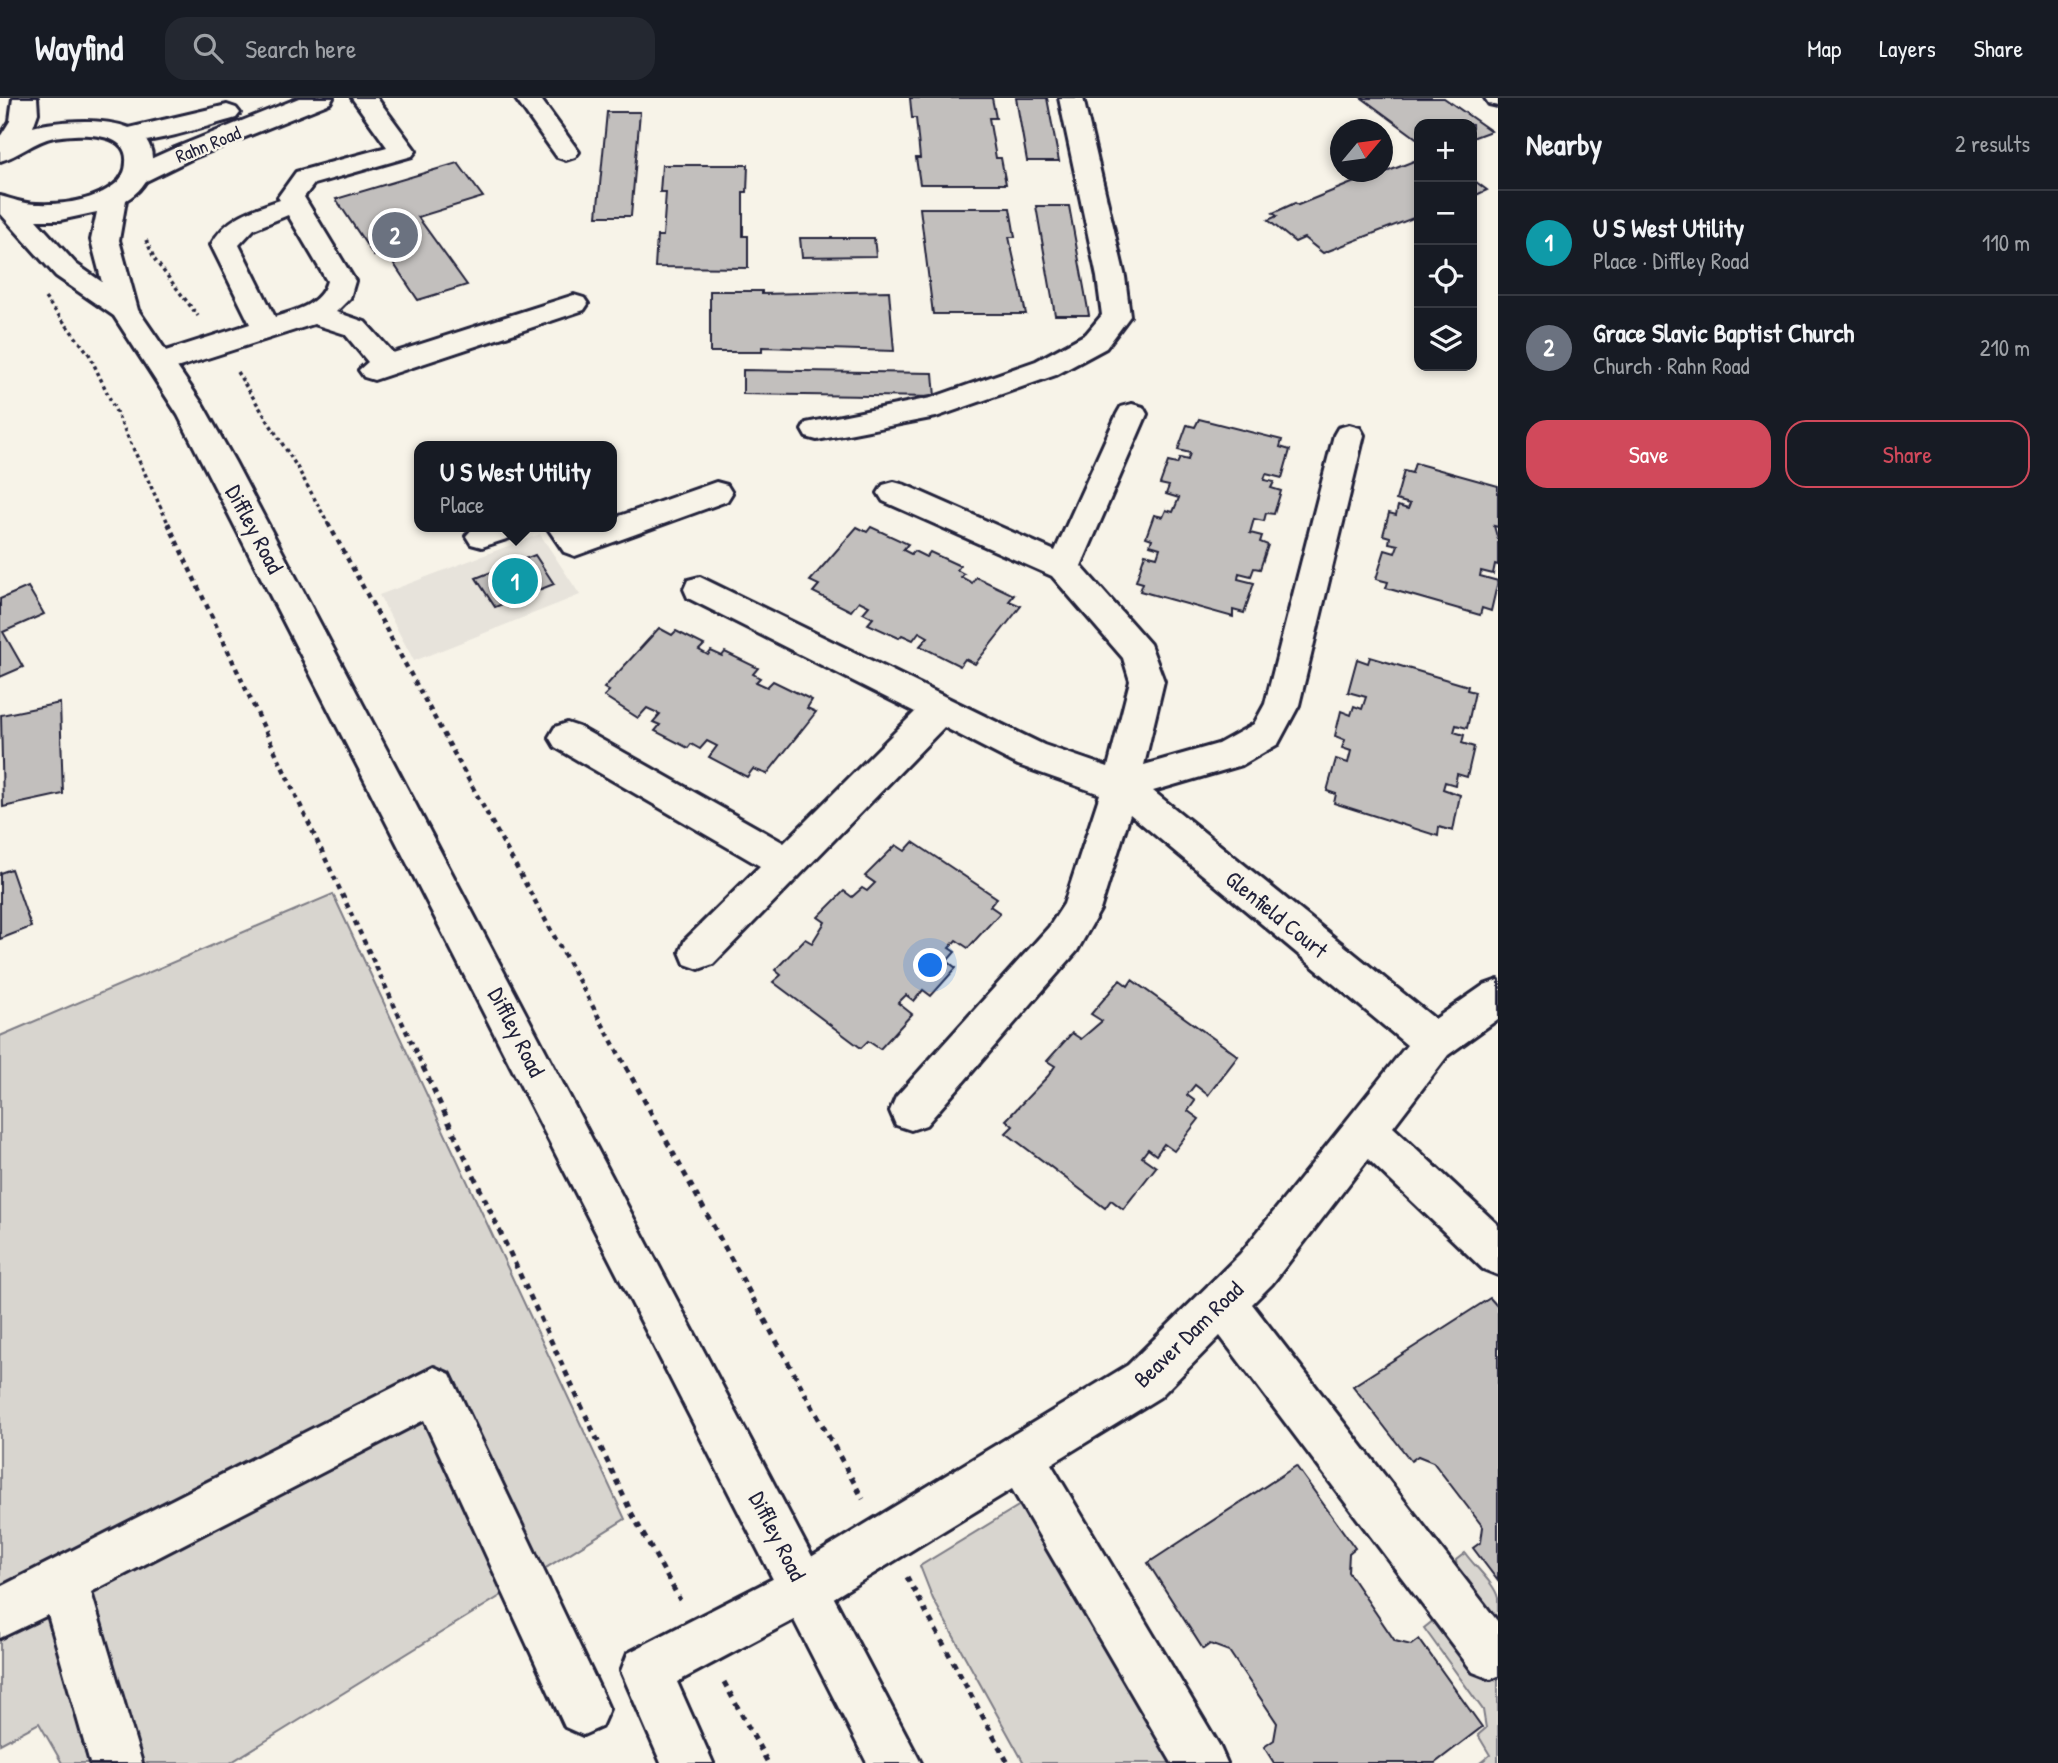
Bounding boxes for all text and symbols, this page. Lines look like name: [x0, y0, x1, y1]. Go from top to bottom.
search box: [165, 17, 655, 80]
text: Wayfind: [35, 26, 123, 70]
icon: search: [189, 29, 227, 67]
text: Search here: [245, 31, 356, 66]
text: Map: [1807, 32, 1841, 64]
text: Layers: [1879, 32, 1936, 64]
text: Share: [1974, 32, 2023, 64]
street label: Rahn Road: [172, 119, 245, 169]
north arrow: [1330, 119, 1393, 182]
map controls: [1414, 119, 1477, 371]
button: +: [1414, 119, 1477, 182]
text: Nearby: [1526, 124, 1602, 164]
text: 2 results: [1955, 128, 2030, 159]
button: −: [1414, 182, 1477, 245]
pin: 2: [372, 209, 418, 261]
text: U S West Utility: [1593, 210, 1744, 245]
text: 1: [1545, 227, 1553, 258]
text: 110 m: [1982, 227, 2030, 258]
button: locate: [1414, 245, 1477, 308]
text: Place · Diffley Road: [1593, 245, 1749, 276]
button: layers: [1414, 308, 1477, 371]
text: Grace Slavic Baptist Church: [1593, 315, 1854, 350]
text: 2: [1544, 332, 1554, 363]
text: 210 m: [1980, 332, 2030, 363]
text: Church · Rahn Road: [1593, 350, 1750, 381]
button: Save: [1526, 420, 1771, 488]
button: Share: [1785, 420, 2030, 488]
popup: [414, 441, 617, 532]
text: U S West Utility: [440, 454, 591, 489]
street label: Diffley Road: [219, 479, 291, 579]
text: Place: [440, 489, 484, 520]
pin: 1: [492, 555, 538, 607]
street label: Glenfield Court: [1219, 863, 1336, 966]
your location: [913, 948, 947, 982]
street label: Diffley Road: [481, 982, 553, 1082]
street label: Beaver Dam Road: [1127, 1274, 1249, 1394]
street label: Diffley Road: [742, 1486, 814, 1586]

